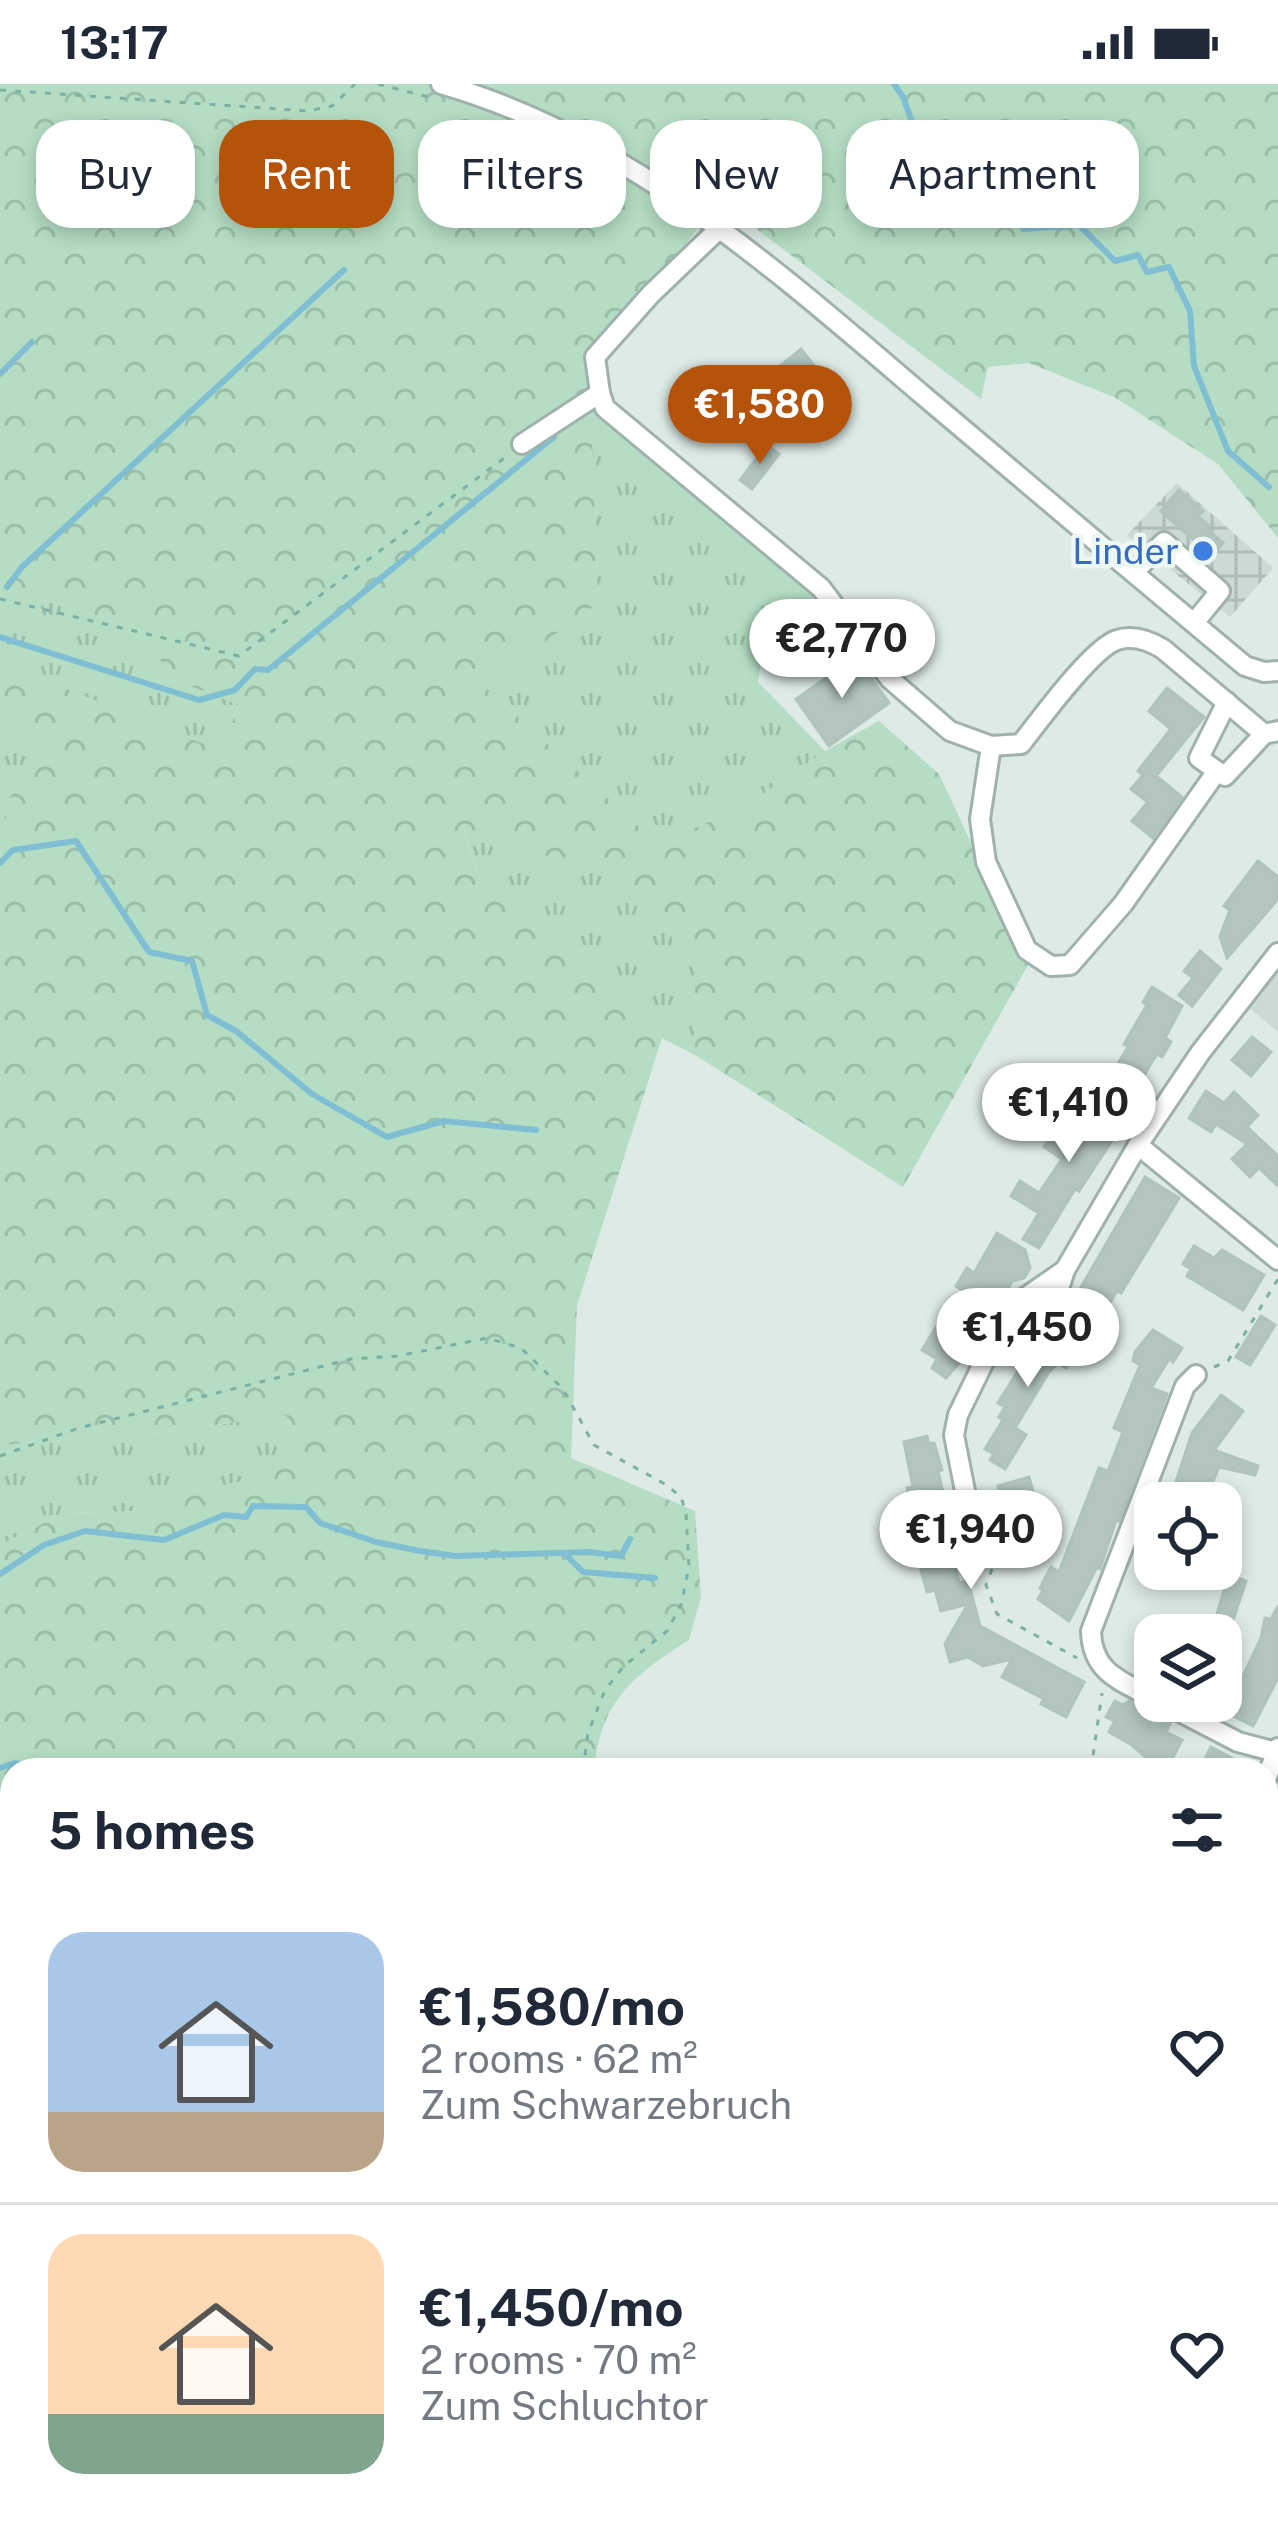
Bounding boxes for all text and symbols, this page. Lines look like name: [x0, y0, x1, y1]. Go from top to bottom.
text: 13:17: [60, 16, 169, 69]
chip: Buy: [36, 120, 195, 228]
chip: Rent: [219, 120, 394, 228]
chip: Filters: [418, 120, 626, 228]
chip: New: [650, 120, 822, 228]
chip: Apartment: [846, 120, 1139, 228]
pin: €1,580: [662, 365, 858, 467]
text: €1,580: [695, 381, 825, 427]
place label: Linder: [1072, 530, 1179, 572]
marker: Linder: [1190, 538, 1216, 564]
pin: €2,770: [744, 599, 940, 701]
text: €2,770: [776, 615, 908, 661]
pin: €1,410: [971, 1063, 1167, 1165]
text: €1,410: [1009, 1079, 1129, 1125]
pin: €1,450: [930, 1288, 1126, 1390]
text: €1,450: [963, 1304, 1093, 1350]
map controls: [1134, 1482, 1242, 1722]
button: locate: [1134, 1482, 1242, 1590]
pin: €1,940: [873, 1490, 1069, 1592]
text: €1,940: [906, 1506, 1036, 1552]
button: layers: [1134, 1614, 1242, 1722]
icon: filters: [1164, 1797, 1230, 1863]
text: 5 homes: [48, 1801, 255, 1860]
text: €1,580/mo: [420, 1977, 685, 2036]
icon: home: [144, 1980, 288, 2124]
icon: heart: [1164, 2019, 1230, 2085]
text: 2 rooms · 62 m²: [420, 2036, 698, 2082]
text: Zum Schwarzebruch: [420, 2082, 792, 2128]
text: €1,450/mo: [420, 2278, 684, 2337]
icon: home: [144, 2282, 288, 2426]
icon: heart: [1164, 2321, 1230, 2387]
text: 2 rooms · 70 m²: [420, 2337, 697, 2383]
text: Zum Schluchtor: [420, 2383, 709, 2429]

